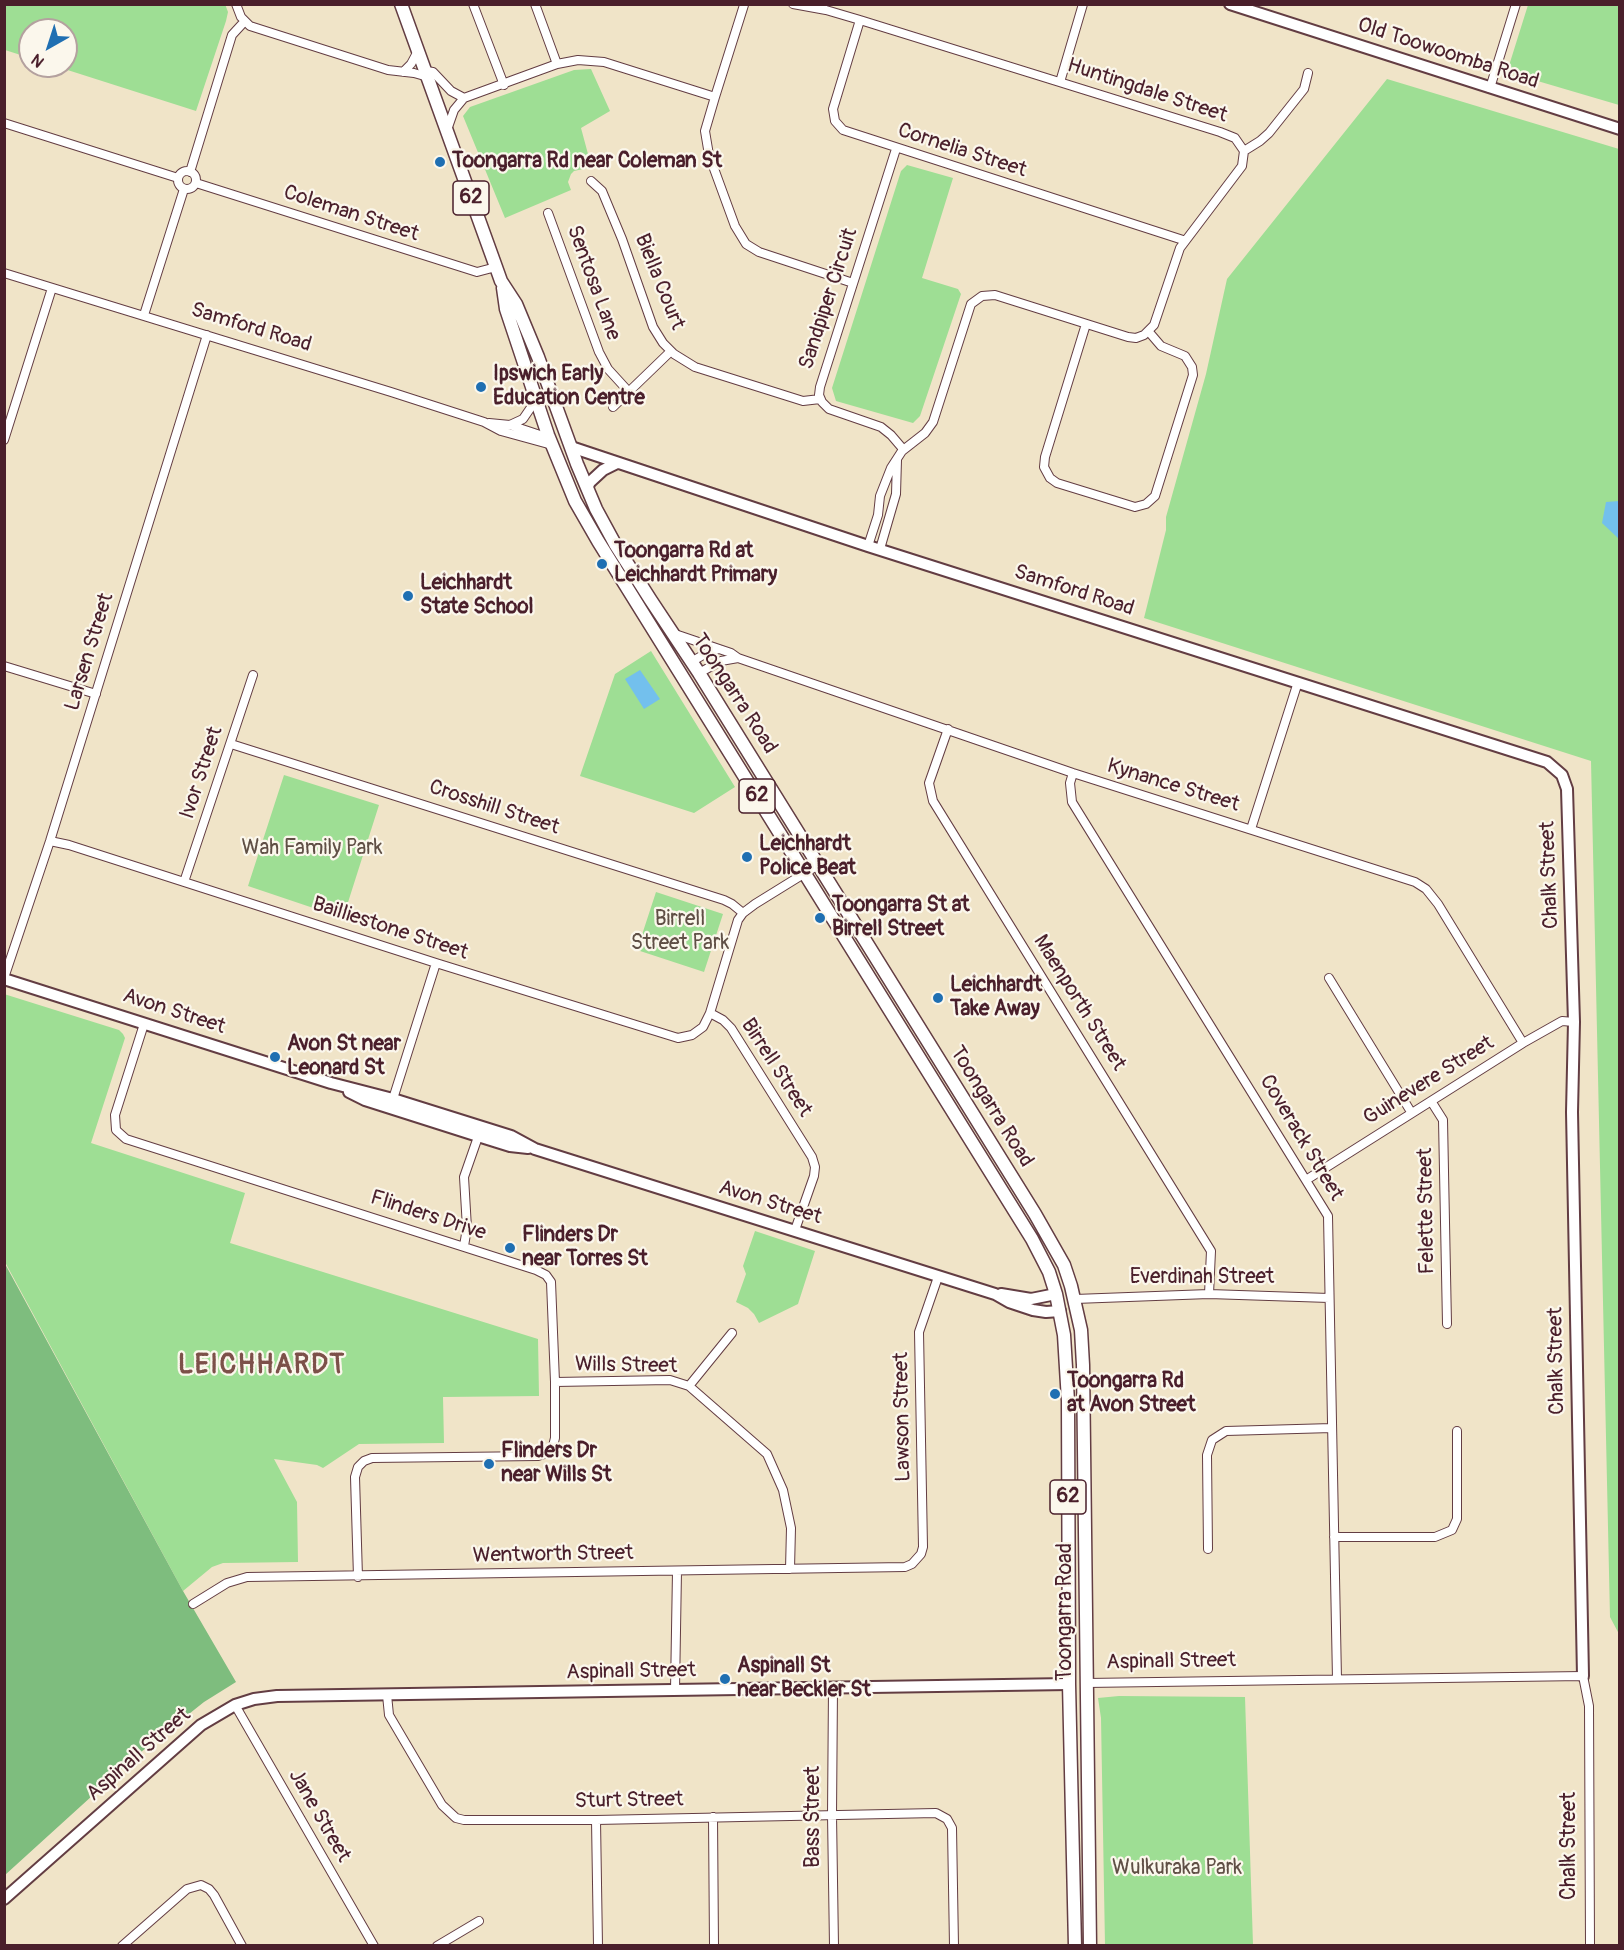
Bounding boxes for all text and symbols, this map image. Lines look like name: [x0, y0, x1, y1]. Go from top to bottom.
street label: Old Toowoomba Road: [1354, 13, 1542, 95]
north arrow: [18, 18, 78, 78]
text: N: [27, 49, 48, 72]
street label: Huntingdale Street: [1064, 53, 1230, 129]
street label: Cornelia Street: [894, 118, 1030, 184]
place label: Toongarra Rd near Coleman St: [452, 149, 722, 175]
marker: Toongarra Rd near Coleman St: [433, 155, 447, 169]
street label: Coleman Street: [280, 180, 422, 248]
road number: 62: [453, 181, 489, 215]
street label: Sentosa Lane: [561, 222, 625, 344]
street label: Sandpiper Circuit: [794, 225, 864, 373]
street label: Biella Court: [628, 230, 690, 334]
street label: Samford Road: [188, 298, 314, 358]
place label: Ipswich Early Education Centre: [493, 362, 645, 412]
marker: Ipswich Early Education Centre: [474, 380, 488, 394]
place label: Toongarra Rd at Leichhardt Primary: [614, 539, 777, 589]
marker: Toongarra Rd at Leichhardt Primary: [595, 557, 609, 571]
street label: Samford Road: [1011, 560, 1137, 622]
place label: Leichhardt State School: [420, 571, 534, 621]
marker: Leichhardt State School: [401, 589, 415, 603]
street label: Larsen Street: [60, 590, 120, 714]
street label: Toongarra Road: [686, 629, 782, 759]
street label: Ivor Street: [175, 724, 229, 822]
street label: Kynance Street: [1104, 754, 1242, 818]
street label: Crosshill Street: [426, 775, 562, 841]
road number: 62: [739, 779, 775, 813]
street label: Chalk Street: [1536, 821, 1564, 929]
place label: Leichhardt Police Beat: [759, 832, 856, 882]
park label: Wah Family Park: [242, 836, 382, 862]
marker: Leichhardt Police Beat: [740, 850, 754, 864]
street label: Bailliestone Street: [309, 892, 471, 966]
place label: Toongarra St at Birrell Street: [832, 893, 969, 943]
park label: Birrell Street Park: [631, 907, 729, 957]
marker: Toongarra St at Birrell Street: [813, 911, 827, 925]
street label: Maenporth Street: [1027, 931, 1131, 1075]
place label: Leichhardt Take Away: [950, 973, 1042, 1023]
street label: Avon Street: [120, 984, 228, 1040]
marker: Leichhardt Take Away: [931, 991, 945, 1005]
street label: Birrell Street: [735, 1014, 817, 1122]
street label: Guinevere Street: [1359, 1031, 1499, 1131]
place label: Avon St near Leonard St: [287, 1032, 401, 1082]
street label: Toongarra Road: [944, 1042, 1038, 1172]
marker: Avon St near Leonard St: [268, 1050, 282, 1064]
street label: Coverack Street: [1254, 1071, 1348, 1205]
street label: Felette Street: [1413, 1148, 1441, 1274]
street label: Avon Street: [715, 1175, 825, 1231]
street label: Flinders Drive: [367, 1185, 489, 1247]
place label: Flinders Dr near Torres St: [522, 1223, 648, 1273]
marker: Flinders Dr near Torres St: [503, 1241, 517, 1255]
street label: Everdinah Street: [1130, 1265, 1274, 1291]
street label: Chalk Street: [1543, 1307, 1571, 1415]
district label: LEICHHARDT: [178, 1350, 346, 1382]
street label: Lawson Street: [889, 1352, 917, 1482]
street label: Wills Street: [575, 1353, 677, 1379]
place label: Toongarra Rd at Avon Street: [1067, 1369, 1195, 1419]
marker: Toongarra Rd at Avon Street: [1048, 1387, 1062, 1401]
place label: Flinders Dr near Wills St: [501, 1439, 611, 1489]
marker: Flinders Dr near Wills St: [482, 1457, 496, 1471]
road number: 62: [1050, 1480, 1086, 1514]
street label: Wentworth Street: [472, 1541, 634, 1569]
street label: Toongarra Road: [1053, 1543, 1079, 1681]
street label: Aspinall Street: [1106, 1648, 1236, 1676]
place label: Aspinall St near Beckler St: [737, 1654, 871, 1704]
street label: Aspinall Street: [566, 1658, 696, 1686]
marker: Aspinall St near Beckler St: [718, 1672, 732, 1686]
street label: Aspinall Street: [82, 1703, 196, 1807]
street label: Jane Street: [282, 1765, 356, 1867]
street label: Bass Street: [801, 1766, 827, 1868]
street label: Sturt Street: [574, 1787, 684, 1815]
street label: Chalk Street: [1557, 1792, 1583, 1900]
park label: Wulkuraka Park: [1112, 1856, 1242, 1882]

